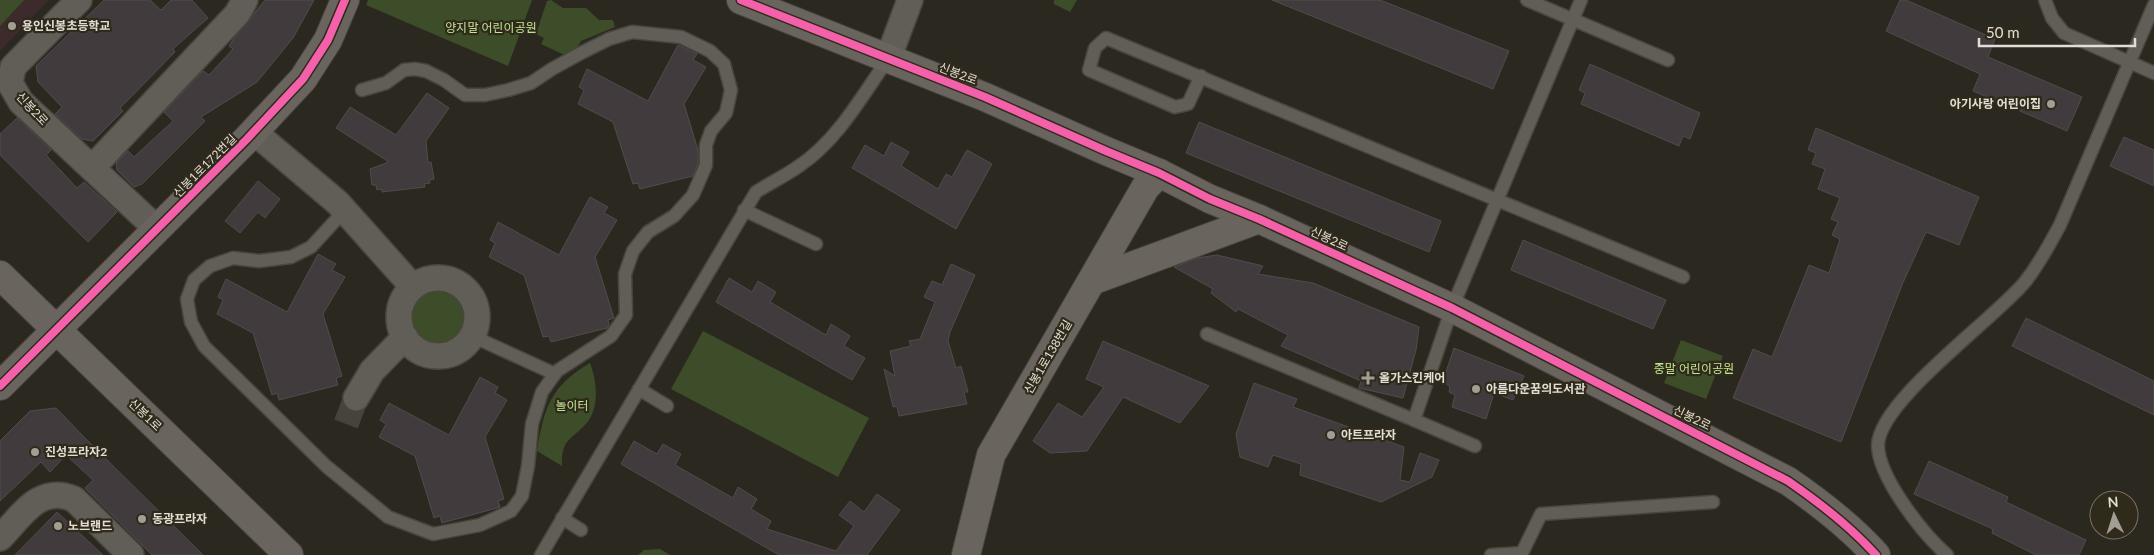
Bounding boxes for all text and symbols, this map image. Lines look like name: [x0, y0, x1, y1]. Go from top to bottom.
scale bar: [1979, 15, 2135, 47]
place label: 용인신봉초등학교: [22, 18, 110, 33]
marker: 용인신봉초등학교: [6, 20, 18, 32]
park label: 양지말 어린이공원: [445, 20, 537, 35]
text: 50 m: [1986, 23, 2020, 41]
street label: 신봉2로: [937, 59, 980, 88]
street label: 신봉2로: [13, 89, 52, 128]
place label: 아기사랑 어린이집: [1950, 96, 2041, 111]
marker: 아기사랑 어린이집: [2045, 98, 2057, 110]
street label: 신봉1로172번길: [170, 131, 239, 200]
street label: 신봉2로: [1308, 223, 1351, 254]
street label: 신봉1로138번길: [1020, 317, 1075, 396]
park label: 중말 어린이공원: [1654, 361, 1734, 376]
place label: 올가스킨케어: [1379, 370, 1445, 385]
marker: 올가스킨케어: [1361, 371, 1375, 385]
place label: 아름다운꿈의도서관: [1486, 381, 1585, 396]
marker: 아름다운꿈의도서관: [1470, 383, 1482, 395]
street label: 신봉1로: [126, 395, 165, 434]
park label: 놀이터: [555, 398, 589, 413]
street label: 신봉2로: [1671, 402, 1714, 433]
place label: 아트프라자: [1341, 427, 1396, 442]
marker: 아트프라자: [1325, 429, 1337, 441]
place label: 진성프라자2: [45, 444, 107, 459]
marker: 진성프라자2: [29, 446, 41, 458]
north arrow: [2089, 490, 2139, 540]
text: N: [2107, 493, 2119, 510]
place label: 동광프라자: [152, 511, 207, 526]
marker: 동광프라자: [136, 513, 148, 525]
place label: 노브랜드: [68, 518, 112, 533]
marker: 노브랜드: [52, 520, 64, 532]

